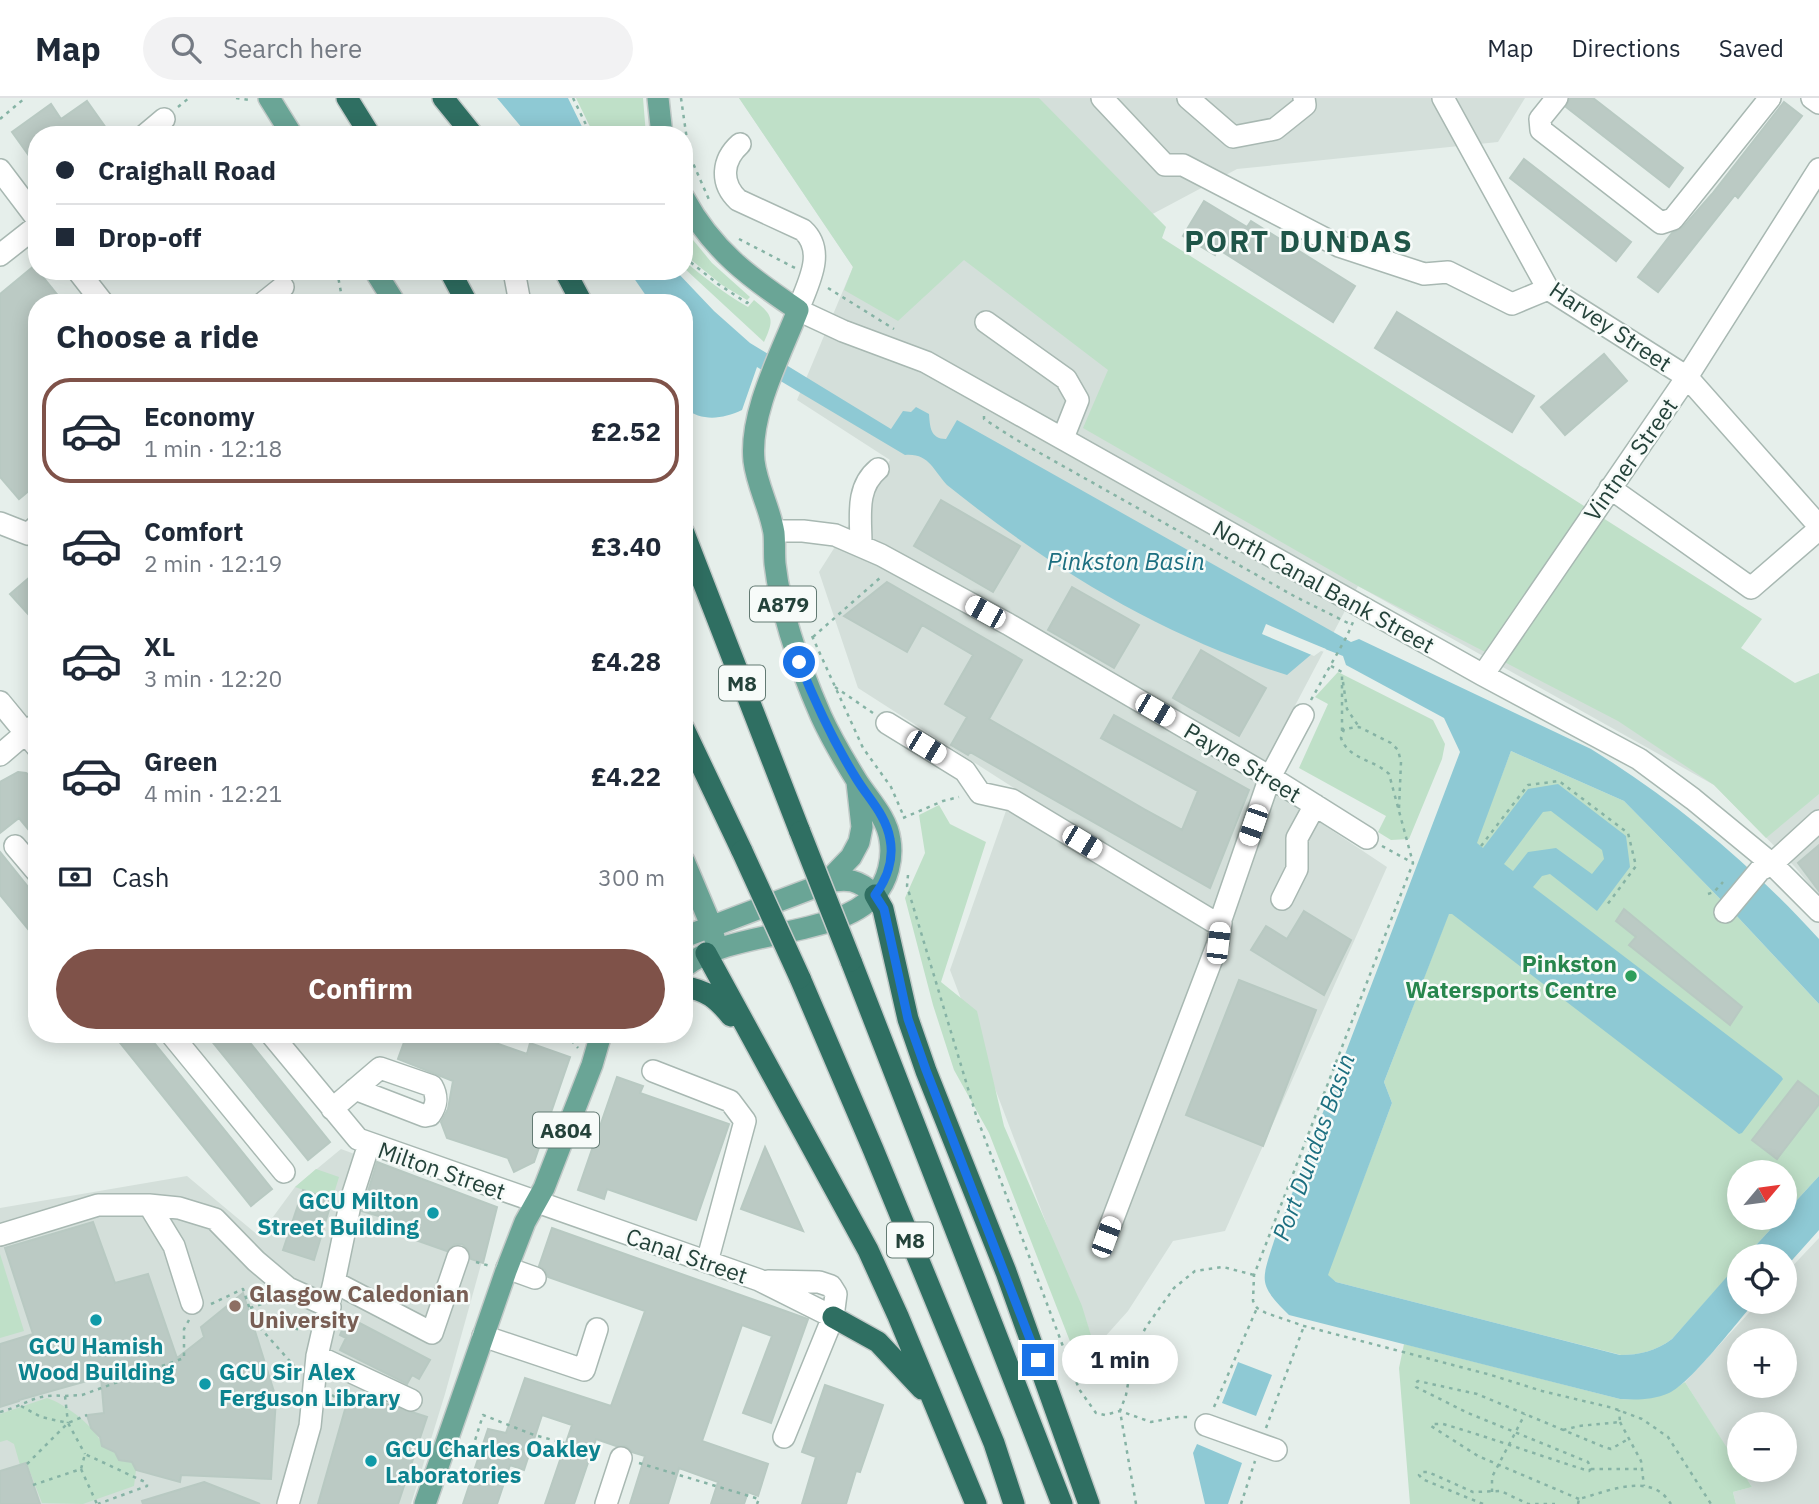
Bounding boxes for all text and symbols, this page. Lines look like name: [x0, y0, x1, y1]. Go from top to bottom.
search box: [143, 17, 633, 80]
text: Map: [35, 27, 101, 70]
icon: search: [167, 29, 205, 67]
text: Search here: [223, 31, 362, 65]
text: Map: [1487, 32, 1533, 64]
text: Directions: [1571, 32, 1681, 64]
text: Saved: [1719, 32, 1784, 64]
text: Craighall Road: [98, 153, 276, 187]
text: Drop-off: [98, 220, 201, 254]
district label: PORT DUNDAS: [1184, 221, 1414, 260]
street label: Harvey Street: [1544, 274, 1678, 378]
text: Choose a ride: [56, 315, 259, 357]
street label: Vintner Street: [1577, 392, 1683, 526]
icon: car: [60, 399, 123, 462]
text: Economy: [144, 399, 255, 433]
text: £2.52: [591, 414, 661, 448]
text: 1 min · 12:18: [144, 433, 282, 463]
street label: North Canal Bank Street: [1208, 513, 1440, 659]
icon: car: [60, 514, 123, 577]
text: Comfort: [144, 514, 243, 548]
text: £3.40: [591, 529, 661, 563]
water label: Pinkston Basin: [1047, 545, 1205, 577]
text: 2 min · 12:19: [144, 548, 282, 578]
road number: A879: [750, 587, 816, 622]
car: [962, 593, 1009, 631]
icon: car: [60, 629, 123, 692]
text: XL: [144, 629, 175, 663]
text: £4.28: [591, 644, 661, 678]
route start: [783, 646, 815, 678]
text: 3 min · 12:20: [144, 663, 282, 693]
road number: M8: [719, 666, 765, 700]
car: [1132, 690, 1179, 730]
street label: Payne Street: [1179, 715, 1307, 809]
car: [903, 727, 950, 767]
icon: car: [60, 744, 123, 807]
text: Green: [144, 744, 218, 778]
text: £4.22: [591, 759, 661, 793]
text: 4 min · 12:21: [144, 778, 282, 808]
car: [1237, 802, 1270, 848]
car: [1059, 822, 1106, 862]
icon: cash: [56, 858, 94, 896]
text: Cash: [112, 860, 169, 894]
text: 300 m: [598, 862, 665, 892]
car: [1206, 921, 1231, 965]
place label: Pinkston Watersports Centre: [1405, 948, 1617, 1004]
button: Confirm: [56, 949, 665, 1029]
marker: Pinkston Watersports Centre: [1623, 968, 1639, 984]
water label: Port Dundas Basin: [1264, 1049, 1362, 1245]
road number: A804: [533, 1112, 599, 1148]
street label: Milton Street: [374, 1134, 510, 1206]
north arrow: [1727, 1160, 1797, 1230]
map controls: [1727, 1160, 1797, 1482]
place label: GCU Milton Street Building: [257, 1185, 419, 1241]
marker: GCU Milton Street Building: [425, 1205, 441, 1221]
car: [1089, 1214, 1124, 1260]
street label: Canal Street: [622, 1220, 752, 1290]
road number: M8: [887, 1222, 933, 1258]
button: locate: [1727, 1244, 1797, 1314]
place label: Glasgow Caledonian University: [249, 1278, 469, 1334]
marker: Glasgow Caledonian University: [227, 1298, 243, 1314]
marker: GCU Hamish Wood Building: [88, 1312, 104, 1328]
button: +: [1727, 1328, 1797, 1398]
place label: GCU Hamish Wood Building: [18, 1330, 175, 1386]
callout: 1 min: [1062, 1336, 1178, 1384]
route end: [1022, 1344, 1054, 1376]
text: 1 min: [1090, 1344, 1150, 1374]
place label: GCU Sir Alex Ferguson Library: [219, 1356, 401, 1412]
marker: GCU Sir Alex Ferguson Library: [197, 1376, 213, 1392]
button: −: [1727, 1412, 1797, 1482]
place label: GCU Charles Oakley Laboratories: [385, 1433, 601, 1489]
marker: GCU Charles Oakley Laboratories: [363, 1453, 379, 1469]

